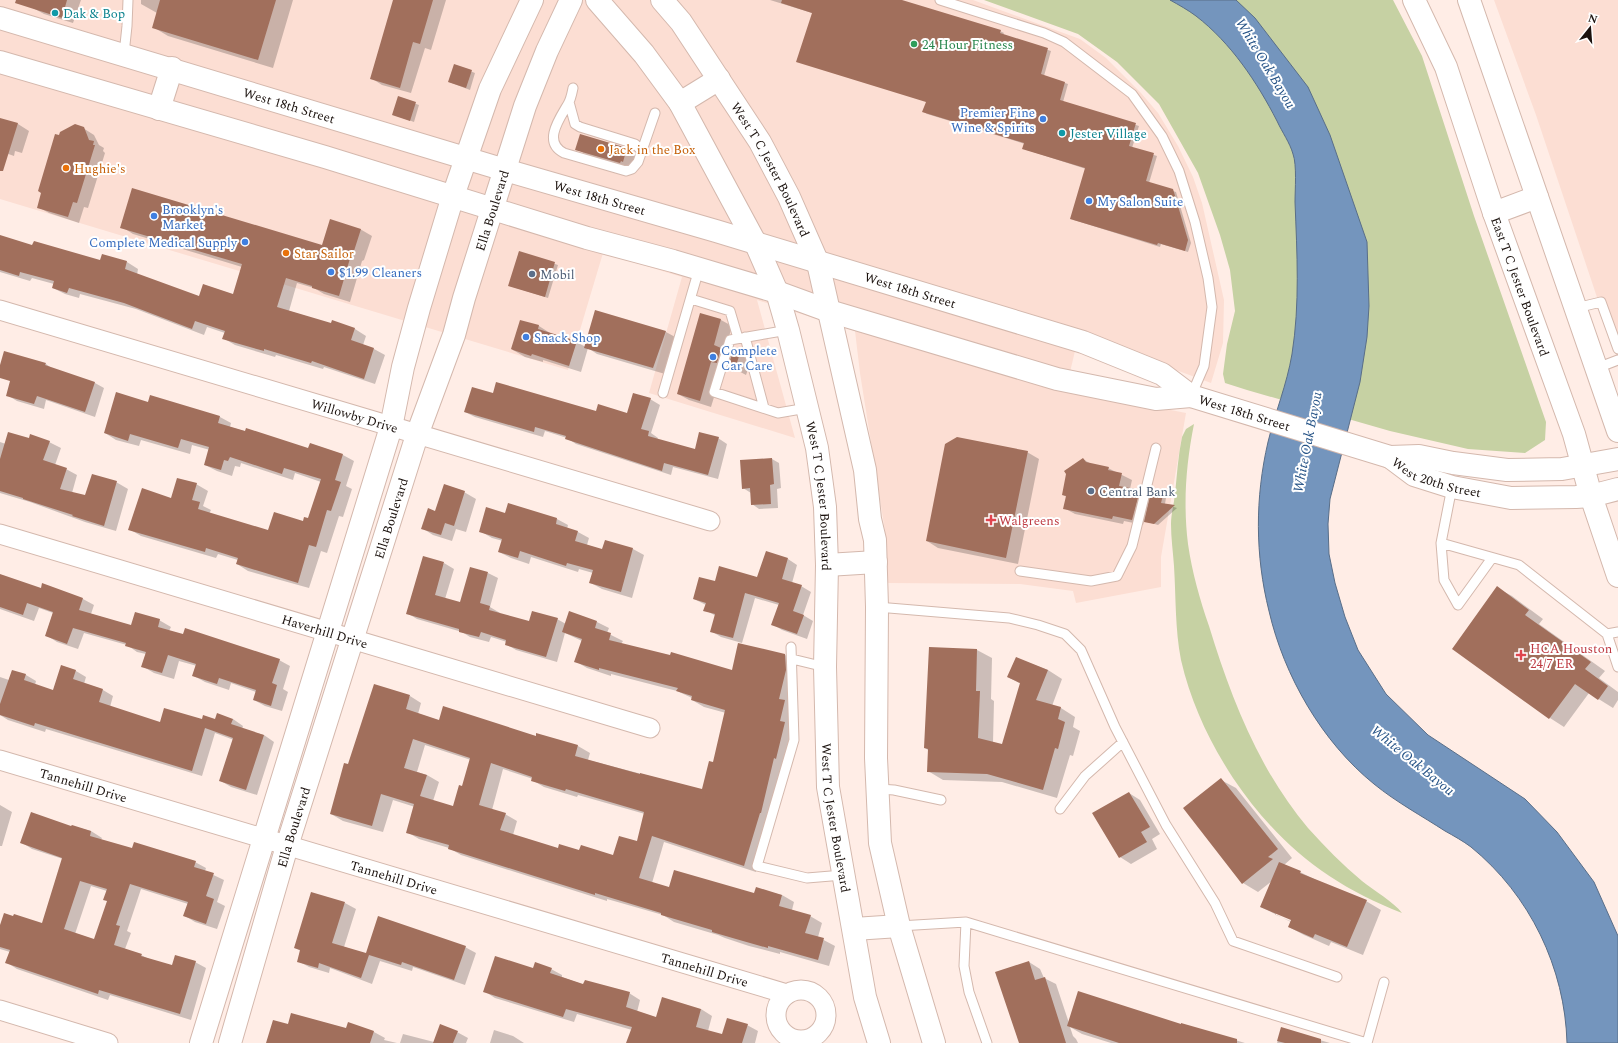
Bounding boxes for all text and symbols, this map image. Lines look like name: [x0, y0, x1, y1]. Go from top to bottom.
place label: Dak & Bop: [63, 4, 125, 24]
marker: Dak & Bop: [50, 8, 60, 18]
north arrow: [1570, 8, 1610, 48]
text: N: [1586, 9, 1600, 28]
water label: White Oak Bayou: [1230, 14, 1301, 113]
place label: 24 Hour Fitness: [922, 35, 1013, 55]
marker: 24 Hour Fitness: [909, 39, 919, 49]
street label: West 18th Street: [241, 83, 338, 129]
street label: West T C Jester Boulevard: [725, 98, 814, 240]
place label: Premier Fine Wine & Spirits: [951, 103, 1035, 138]
marker: Premier Fine Wine & Spirits: [1038, 114, 1048, 124]
place label: Jester Village: [1070, 124, 1147, 144]
marker: Jester Village: [1057, 128, 1067, 138]
place label: Jack in the Box: [609, 140, 696, 160]
marker: Jack in the Box: [596, 144, 606, 154]
place label: Hughie's: [74, 159, 126, 179]
marker: Hughie's: [61, 163, 71, 173]
street label: Ella Boulevard: [471, 168, 515, 254]
street label: West 18th Street: [551, 176, 648, 221]
place label: My Salon Suite: [1097, 192, 1183, 212]
marker: My Salon Suite: [1084, 196, 1094, 206]
place label: Brooklyn's Market: [162, 200, 223, 235]
marker: Brooklyn's Market: [149, 211, 159, 221]
street label: East T C Jester Boulevard: [1485, 214, 1554, 359]
place label: Complete Medical Supply: [89, 233, 238, 253]
marker: Complete Medical Supply: [240, 237, 250, 247]
place label: Star Sailor: [294, 244, 354, 264]
marker: Star Sailor: [281, 248, 291, 258]
place label: $1.99 Cleaners: [339, 263, 422, 283]
place label: Mobil: [540, 265, 575, 285]
marker: $1.99 Cleaners: [326, 267, 336, 277]
street label: West 18th Street: [862, 267, 959, 314]
marker: Mobil: [527, 269, 537, 279]
place label: Snack Shop: [534, 328, 600, 348]
marker: Snack Shop: [521, 332, 531, 342]
place label: Complete Car Care: [721, 341, 777, 376]
marker: Complete Car Care: [708, 352, 718, 362]
water label: White Oak Bayou: [1287, 389, 1328, 494]
street label: West 18th Street: [1196, 390, 1293, 437]
street label: Willowby Drive: [308, 394, 400, 439]
street label: West T C Jester Boulevard: [800, 419, 836, 571]
street label: West 20th Street: [1387, 453, 1483, 503]
street label: Ella Boulevard: [369, 475, 414, 561]
place label: Central Bank: [1099, 482, 1175, 502]
marker: Central Bank: [1086, 486, 1096, 496]
place label: Walgreens: [999, 511, 1060, 531]
marker: Walgreens: [986, 515, 996, 525]
street label: Haverhill Drive: [279, 610, 370, 654]
place label: HCA Houston 24/7 ER: [1530, 639, 1613, 674]
marker: HCA Houston 24/7 ER: [1515, 649, 1527, 661]
water label: White Oak Bayou: [1366, 720, 1460, 801]
street label: West T C Jester Boulevard: [816, 743, 855, 894]
street label: Tannehill Drive: [37, 763, 129, 808]
street label: Ella Boulevard: [272, 784, 316, 870]
street label: Tannehill Drive: [347, 856, 440, 901]
street label: Tannehill Drive: [658, 948, 750, 993]

